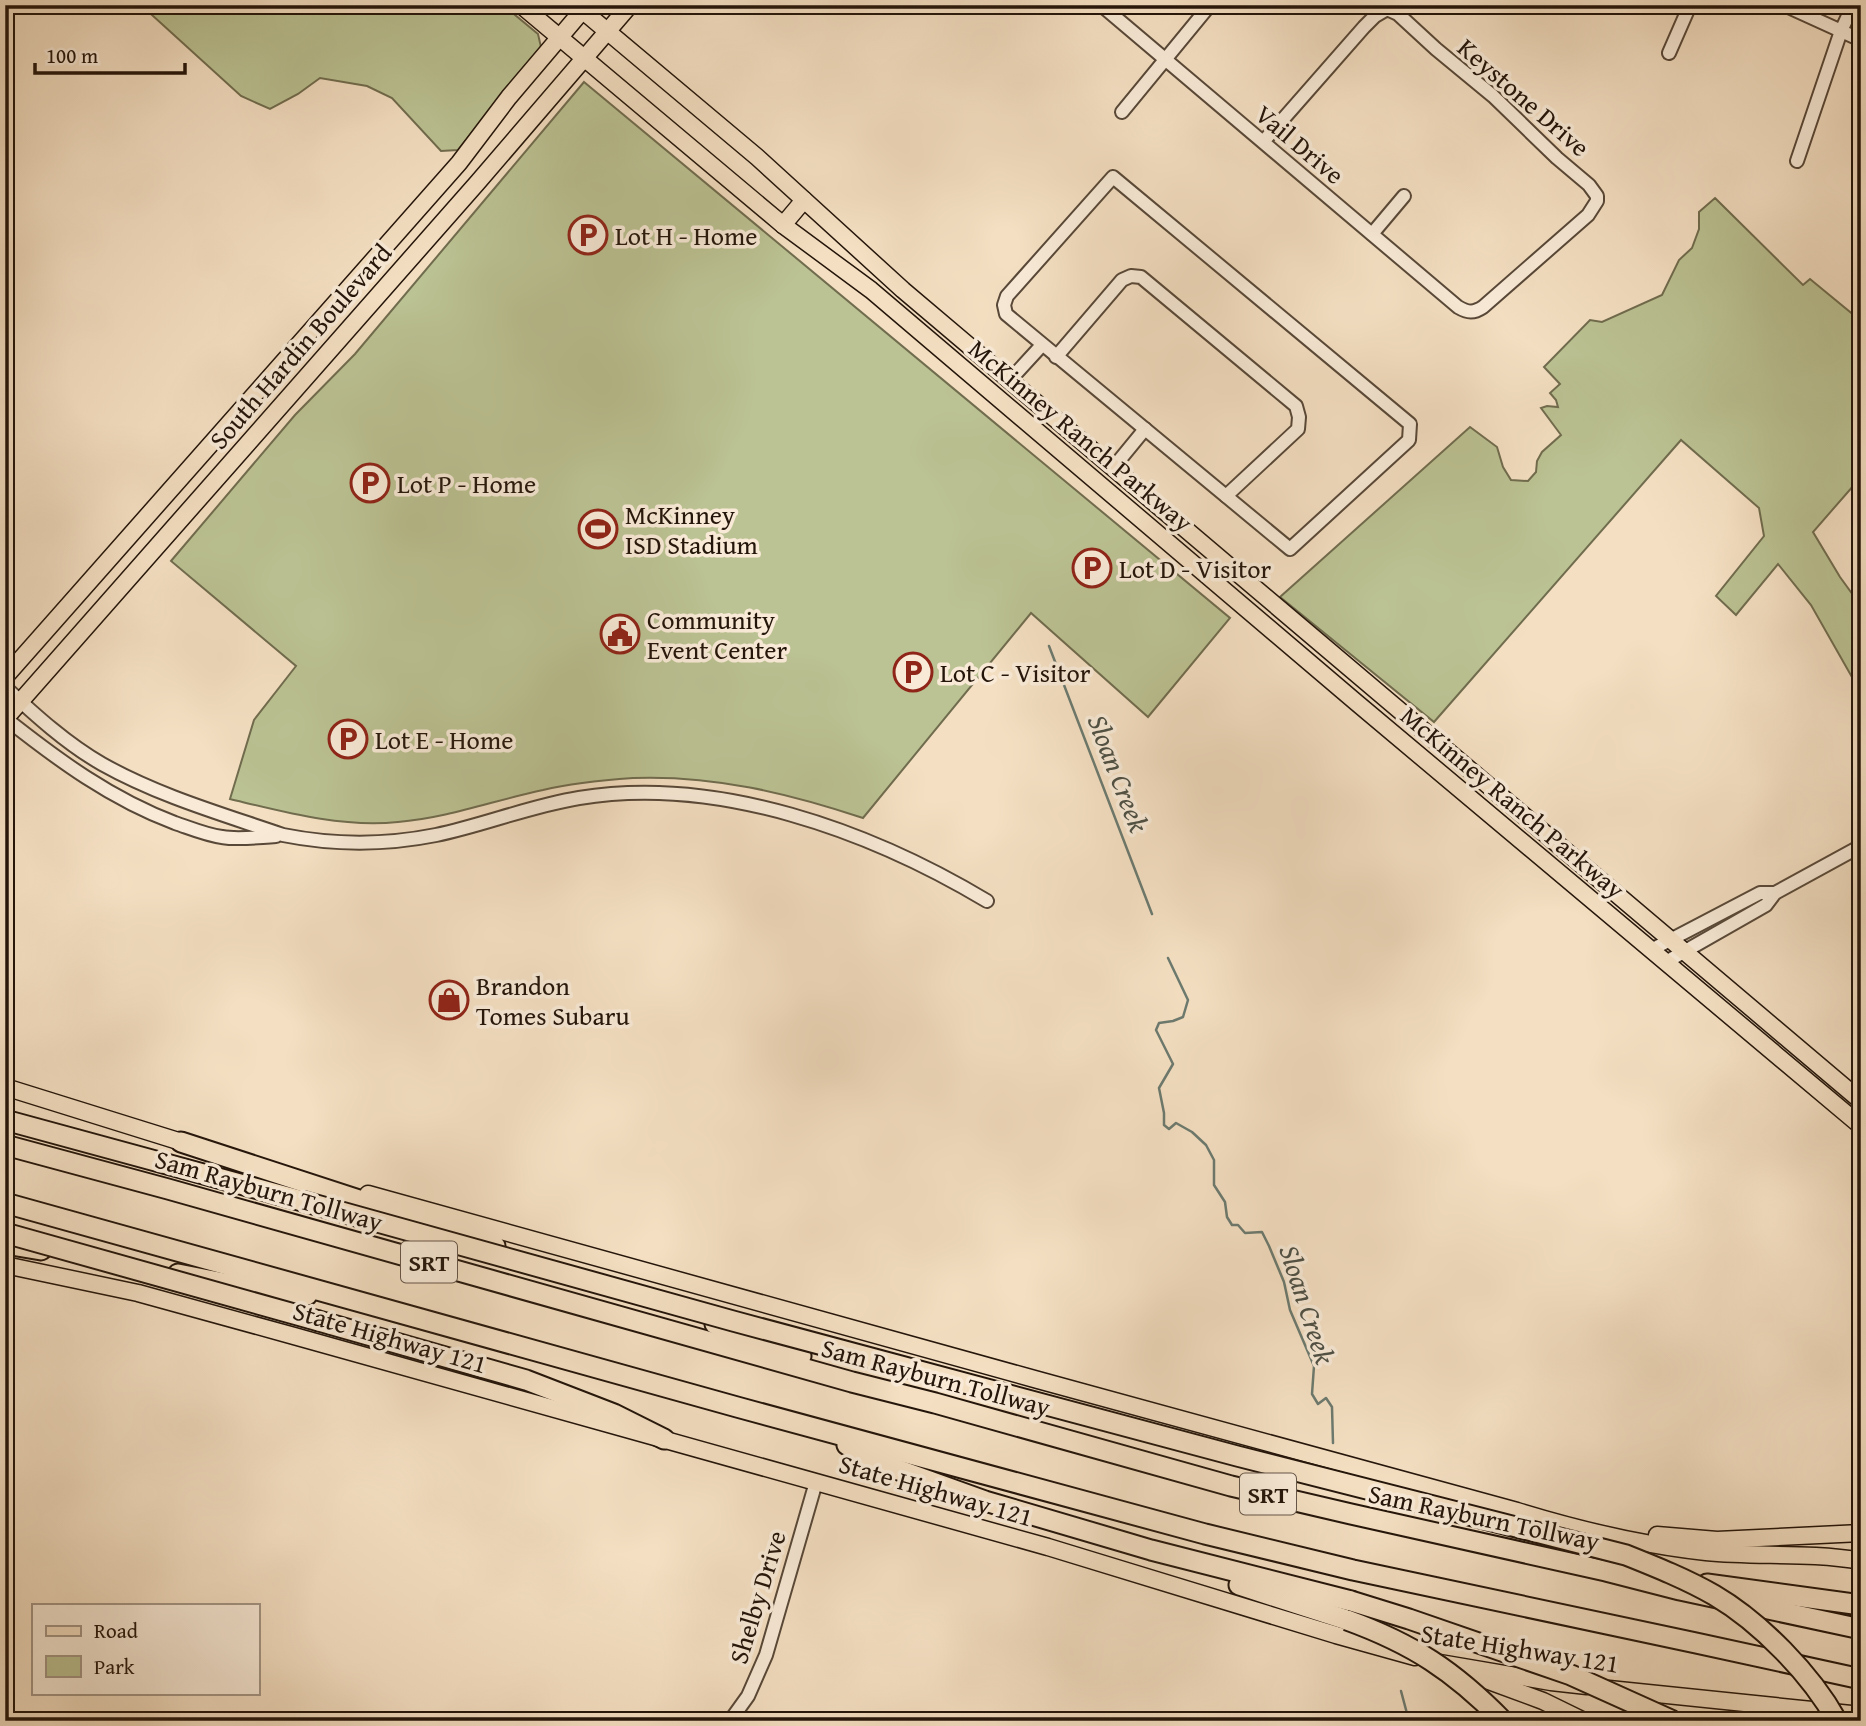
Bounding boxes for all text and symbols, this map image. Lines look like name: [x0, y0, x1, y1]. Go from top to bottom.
street label: Keystone Drive: [1449, 28, 1599, 166]
scale bar: [35, 32, 186, 76]
text: 100 m: [46, 40, 98, 71]
street label: Vail Drive: [1247, 95, 1353, 193]
parking icon: Lot H - Home: [567, 214, 609, 256]
place label: Lot H - Home: [615, 216, 757, 255]
street label: South Hardin Boulevard: [199, 234, 401, 458]
street label: McKinney Ranch Parkway: [960, 329, 1202, 541]
parking icon: Lot P - Home: [349, 462, 391, 504]
place label: Lot P - Home: [397, 464, 536, 503]
place label: McKinney ISD Stadium: [625, 495, 758, 564]
sports icon: McKinney ISD Stadium: [577, 508, 619, 550]
parking icon: Lot D - Visitor: [1071, 547, 1113, 589]
place label: Lot D - Visitor: [1119, 549, 1271, 588]
place label: Community Event Center: [647, 600, 787, 669]
public building icon: Community Event Center: [599, 613, 641, 655]
parking icon: Lot C - Visitor: [892, 651, 934, 693]
place label: Lot C - Visitor: [940, 653, 1091, 692]
street label: McKinney Ranch Parkway: [1392, 696, 1634, 908]
water label: Sloan Creek: [1078, 708, 1160, 838]
parking icon: Lot E - Home: [327, 718, 369, 760]
place label: Lot E - Home: [375, 720, 513, 759]
place label: Brandon Tomes Subaru: [476, 966, 630, 1035]
shop icon: Brandon Tomes Subaru: [428, 979, 470, 1021]
street label: Sam Rayburn Tollway: [150, 1139, 388, 1241]
water label: Sloan Creek: [1269, 1239, 1347, 1369]
road number: SRT: [401, 1242, 457, 1282]
street label: State Highway 121: [289, 1291, 491, 1383]
street label: Sam Rayburn Tollway: [817, 1328, 1055, 1426]
street label: State Highway 121: [835, 1444, 1037, 1536]
street label: Sam Rayburn Tollway: [1365, 1473, 1603, 1561]
road number: SRT: [1240, 1474, 1296, 1514]
street label: Shelby Drive: [718, 1526, 796, 1668]
legend: [32, 1604, 259, 1694]
street label: State Highway 121: [1418, 1613, 1622, 1683]
text: Road: [94, 1615, 139, 1646]
text: Park: [94, 1651, 135, 1682]

